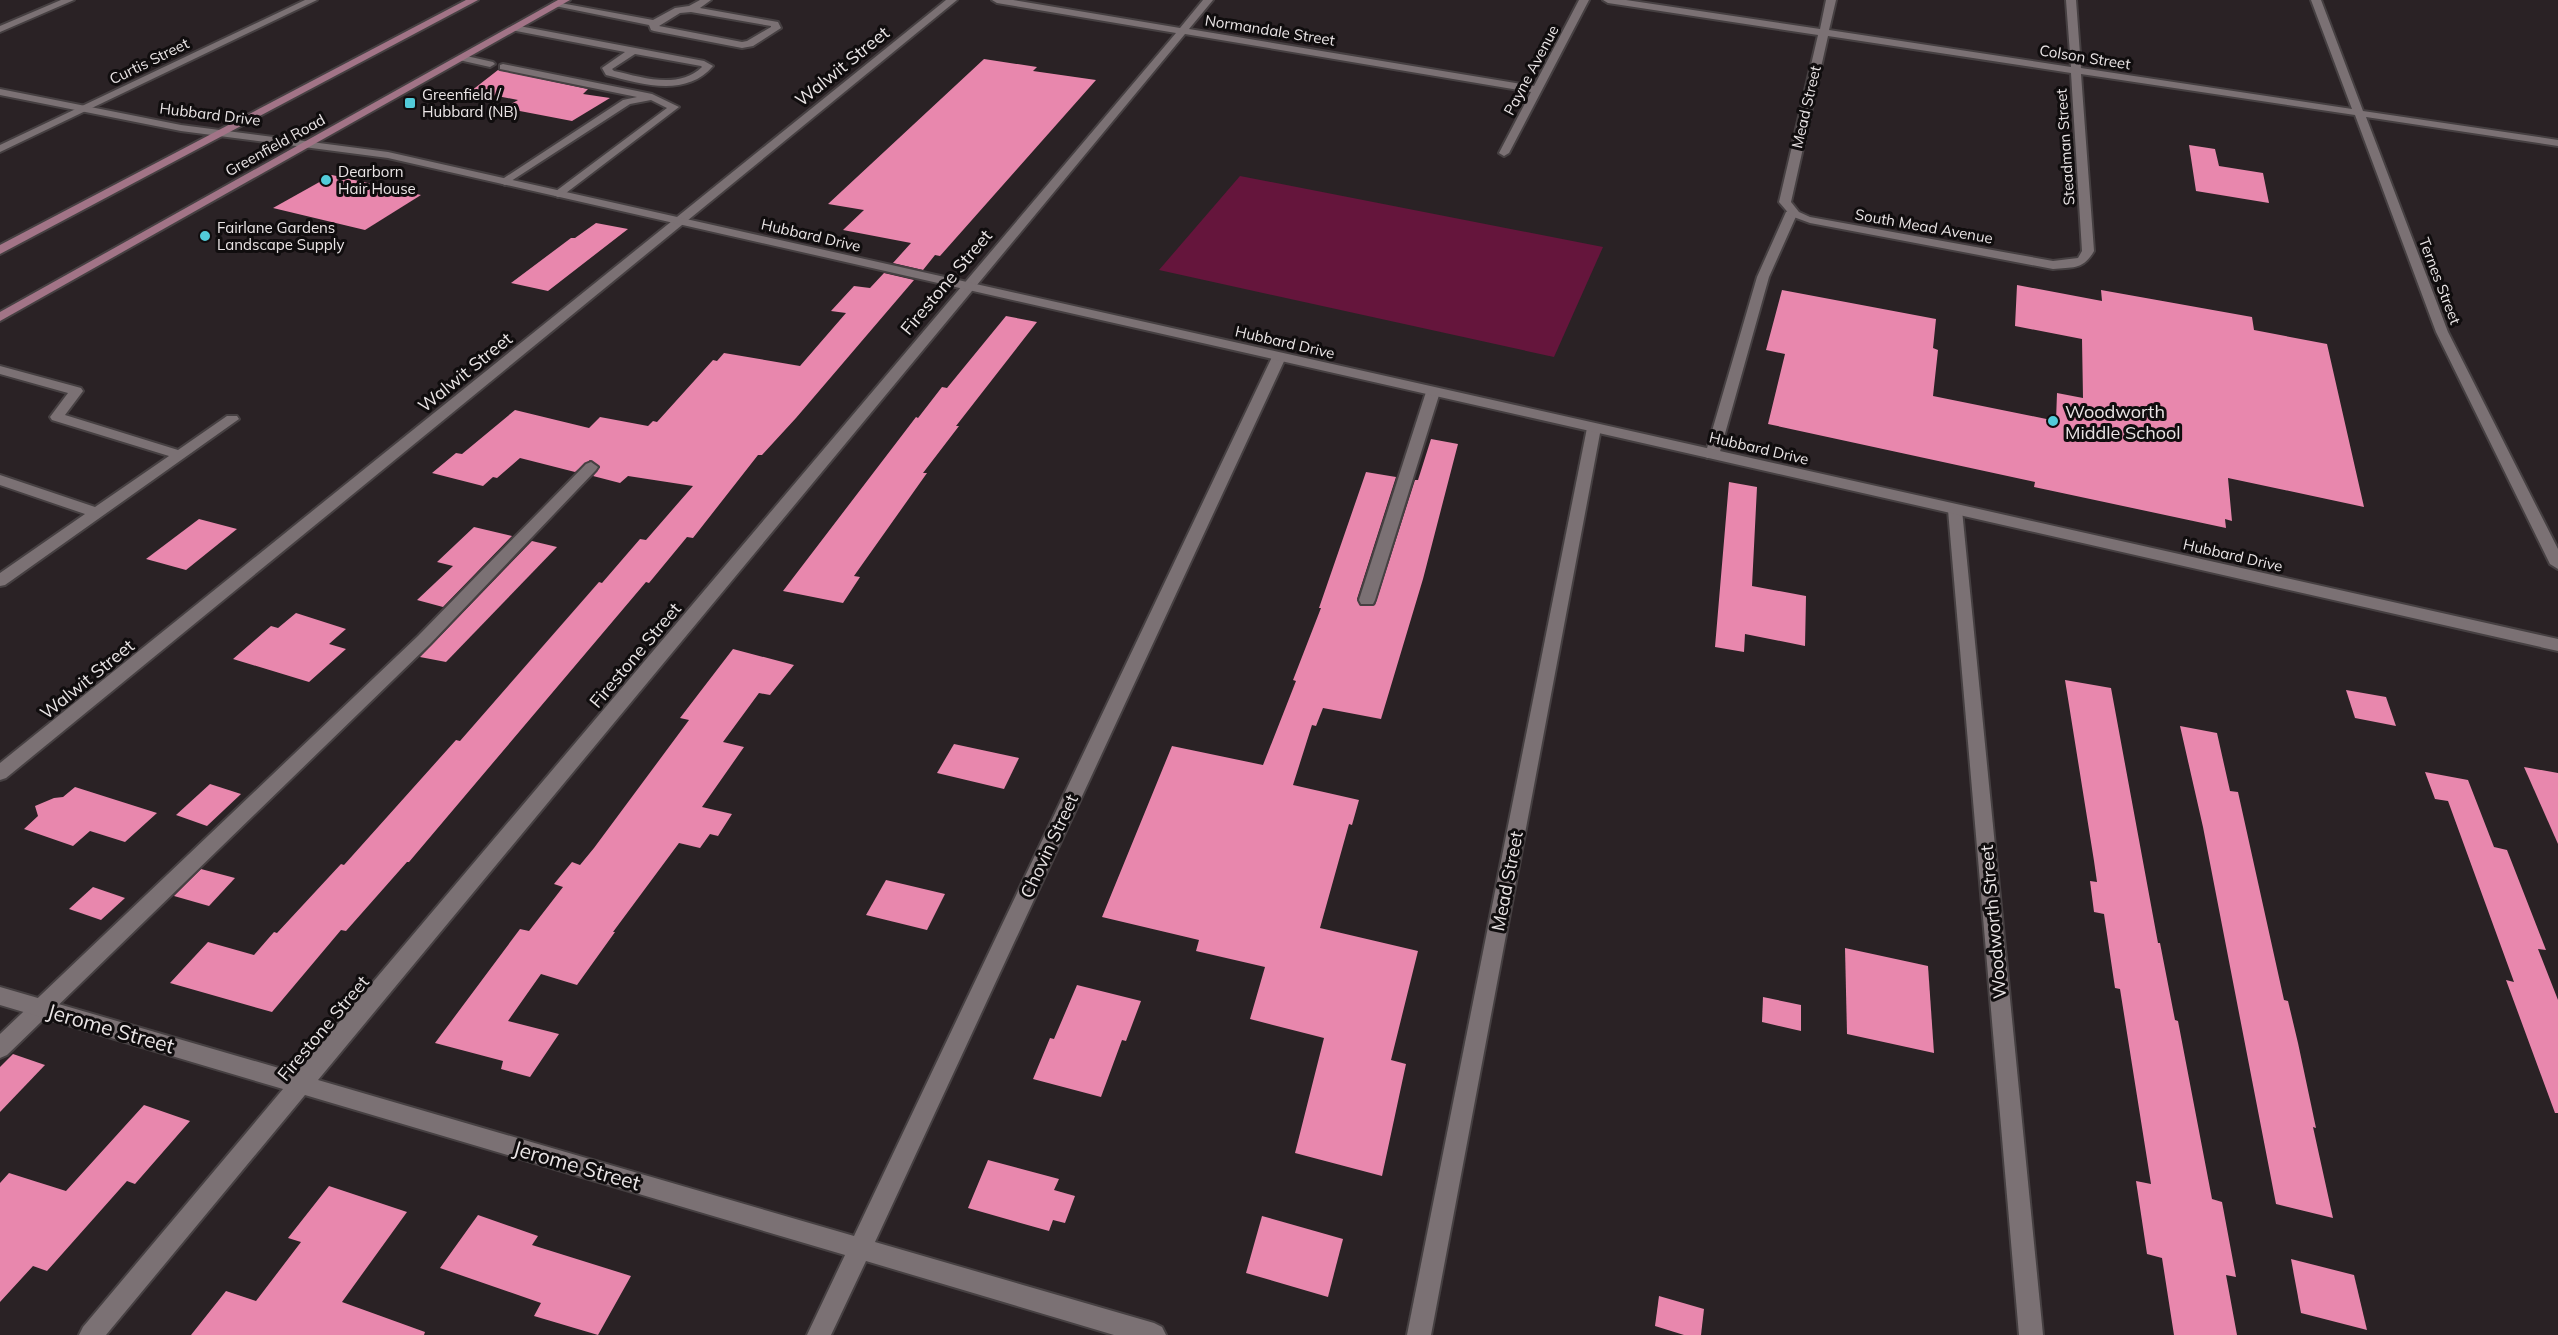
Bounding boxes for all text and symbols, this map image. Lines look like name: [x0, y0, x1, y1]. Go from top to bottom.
street label: Normandale Street: [1204, 10, 1336, 50]
street label: Walwit Street: [790, 21, 894, 111]
street label: Payne Avenue: [1499, 22, 1563, 118]
street label: Curtis Street: [106, 34, 192, 88]
street label: Colson Street: [2038, 40, 2132, 74]
street label: Mead Street: [1787, 64, 1825, 150]
place label: Greenfield / Hubbard (NB): [422, 85, 518, 121]
street label: Steadman Street: [2051, 88, 2079, 206]
marker: Greenfield / Hubbard (NB): [403, 96, 417, 110]
street label: Hubbard Drive: [158, 98, 262, 130]
street label: Greenfield Road: [222, 110, 328, 180]
place label: Dearborn Hair House: [338, 162, 416, 198]
marker: Dearborn Hair House: [319, 173, 333, 187]
street label: South Mead Avenue: [1854, 205, 1994, 247]
street label: Hubbard Drive: [759, 214, 863, 256]
place label: Fairlane Gardens Landscape Supply: [217, 218, 344, 254]
street label: Firestone Street: [895, 225, 997, 339]
marker: Fairlane Gardens Landscape Supply: [198, 229, 212, 243]
street label: Ternes Street: [2415, 235, 2465, 327]
street label: Hubbard Drive: [1233, 321, 1337, 363]
street label: Walwit Street: [413, 327, 517, 417]
place label: Woodworth Middle School: [2065, 400, 2181, 444]
marker: Woodworth Middle School: [2046, 414, 2060, 428]
street label: Hubbard Drive: [1707, 427, 1811, 469]
street label: Hubbard Drive: [2181, 534, 2285, 576]
street label: Firestone Street: [584, 598, 686, 712]
street label: Walwit Street: [35, 634, 139, 724]
street label: Chovin Street: [1015, 790, 1083, 902]
street label: Mead Street: [1486, 829, 1528, 933]
street label: Woodworth Street: [1975, 844, 2011, 1000]
street label: Firestone Street: [272, 971, 374, 1085]
street label: Jerome Street: [44, 997, 178, 1059]
street label: Jerome Street: [510, 1134, 644, 1196]

